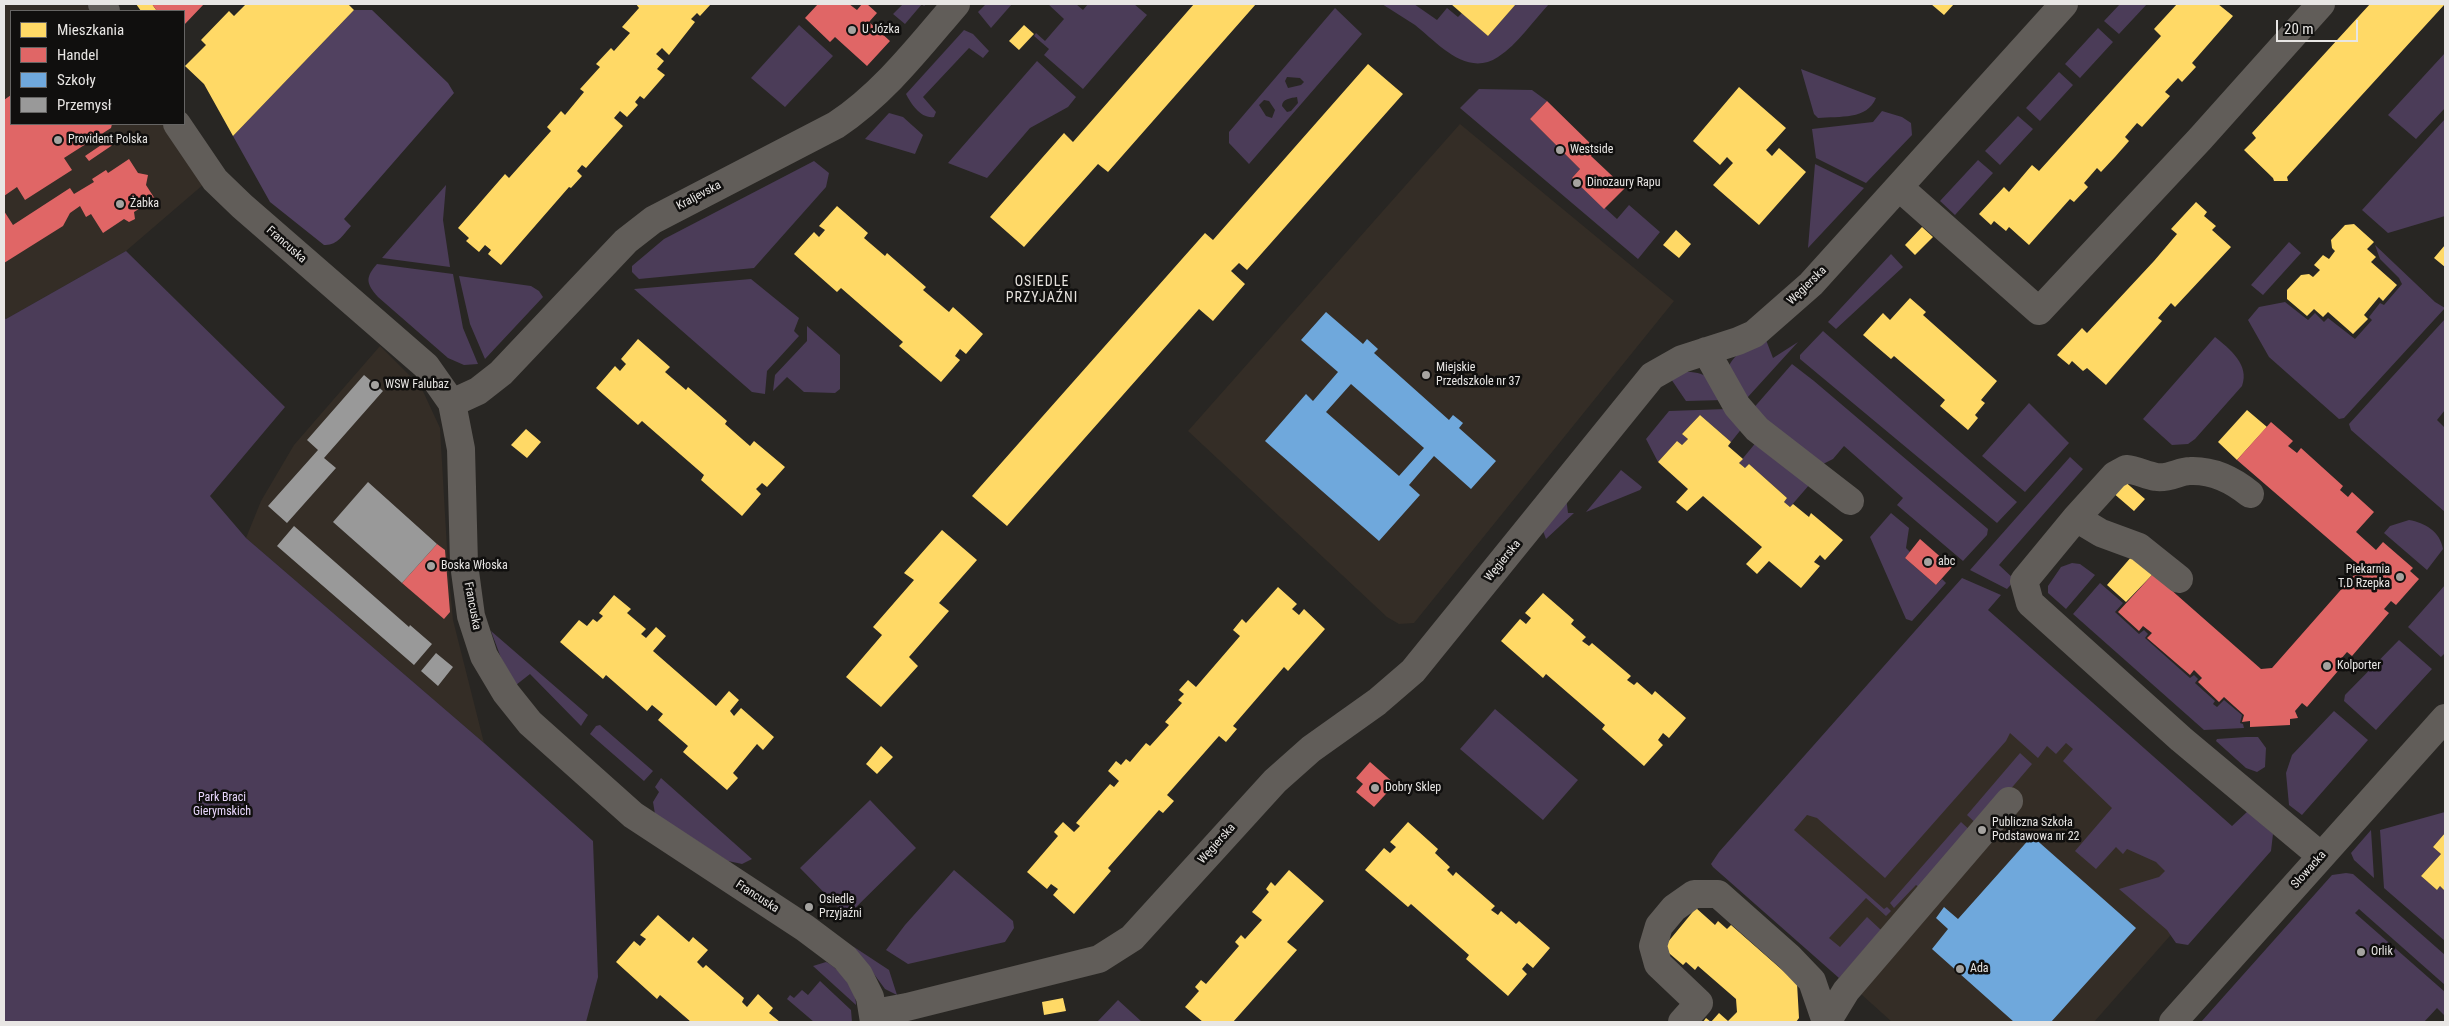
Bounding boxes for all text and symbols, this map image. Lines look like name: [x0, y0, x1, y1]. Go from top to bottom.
legend: [10, 10, 185, 125]
scale bar: [2279, 10, 2362, 42]
text: 20 m: [2284, 20, 2314, 38]
text: Mieszkania: [57, 21, 124, 39]
place label: U Józka: [862, 23, 900, 37]
marker: U Józka: [846, 24, 858, 36]
text: Handel: [57, 46, 99, 64]
text: Szkoły: [57, 71, 96, 89]
text: Przemysł: [57, 96, 112, 114]
place label: Provident Polska: [68, 133, 148, 147]
marker: Provident Polska: [52, 134, 64, 146]
place label: Westside: [1570, 143, 1613, 157]
marker: Westside: [1554, 144, 1566, 156]
place label: Dinozaury Rapu: [1587, 176, 1661, 190]
marker: Dinozaury Rapu: [1571, 177, 1583, 189]
street label: Kraljevska: [674, 178, 724, 214]
place label: Żabka: [130, 197, 159, 211]
marker: Żabka: [114, 198, 126, 210]
street label: Francuska: [263, 224, 309, 266]
street label: Węgierska: [1784, 264, 1830, 308]
district label: OSIEDLE PRZYJAŹNI: [1005, 274, 1079, 306]
place label: Miejskie Przedszkole nr 37: [1436, 361, 1520, 389]
marker: Miejskie Przedszkole nr 37: [1420, 369, 1432, 381]
place label: WSW Falubaz: [385, 378, 449, 392]
marker: WSW Falubaz: [369, 379, 381, 391]
street label: Węgierska: [1482, 537, 1524, 585]
place label: abc: [1938, 555, 1955, 569]
marker: abc: [1922, 556, 1934, 568]
place label: Boska Włoska: [441, 559, 508, 573]
marker: Boska Włoska: [425, 560, 437, 572]
place label: Piekarnia T.D Rzepka: [2338, 563, 2390, 591]
marker: Piekarnia T.D Rzepka: [2394, 571, 2406, 583]
street label: Francuska: [460, 581, 484, 631]
place label: Kolporter: [2337, 659, 2381, 673]
marker: Kolporter: [2321, 660, 2333, 672]
place label: Dobry Sklep: [1385, 781, 1441, 795]
marker: Dobry Sklep: [1369, 782, 1381, 794]
park label: Park Braci Gierymskich: [193, 791, 251, 819]
place label: Publiczna Szkoła Podstawowa nr 22: [1992, 816, 2080, 844]
street label: Węgierska: [1195, 821, 1239, 867]
marker: Publiczna Szkoła Podstawowa nr 22: [1976, 824, 1988, 836]
street label: Słowacka: [2288, 848, 2330, 892]
street label: Francuska: [733, 878, 781, 916]
place label: Osiedle Przyjaźni: [819, 893, 862, 921]
marker: Osiedle Przyjaźni: [803, 901, 815, 913]
place label: Orlik: [2371, 945, 2393, 959]
marker: Orlik: [2355, 946, 2367, 958]
place label: Ada: [1970, 962, 1989, 976]
marker: Ada: [1954, 963, 1966, 975]

